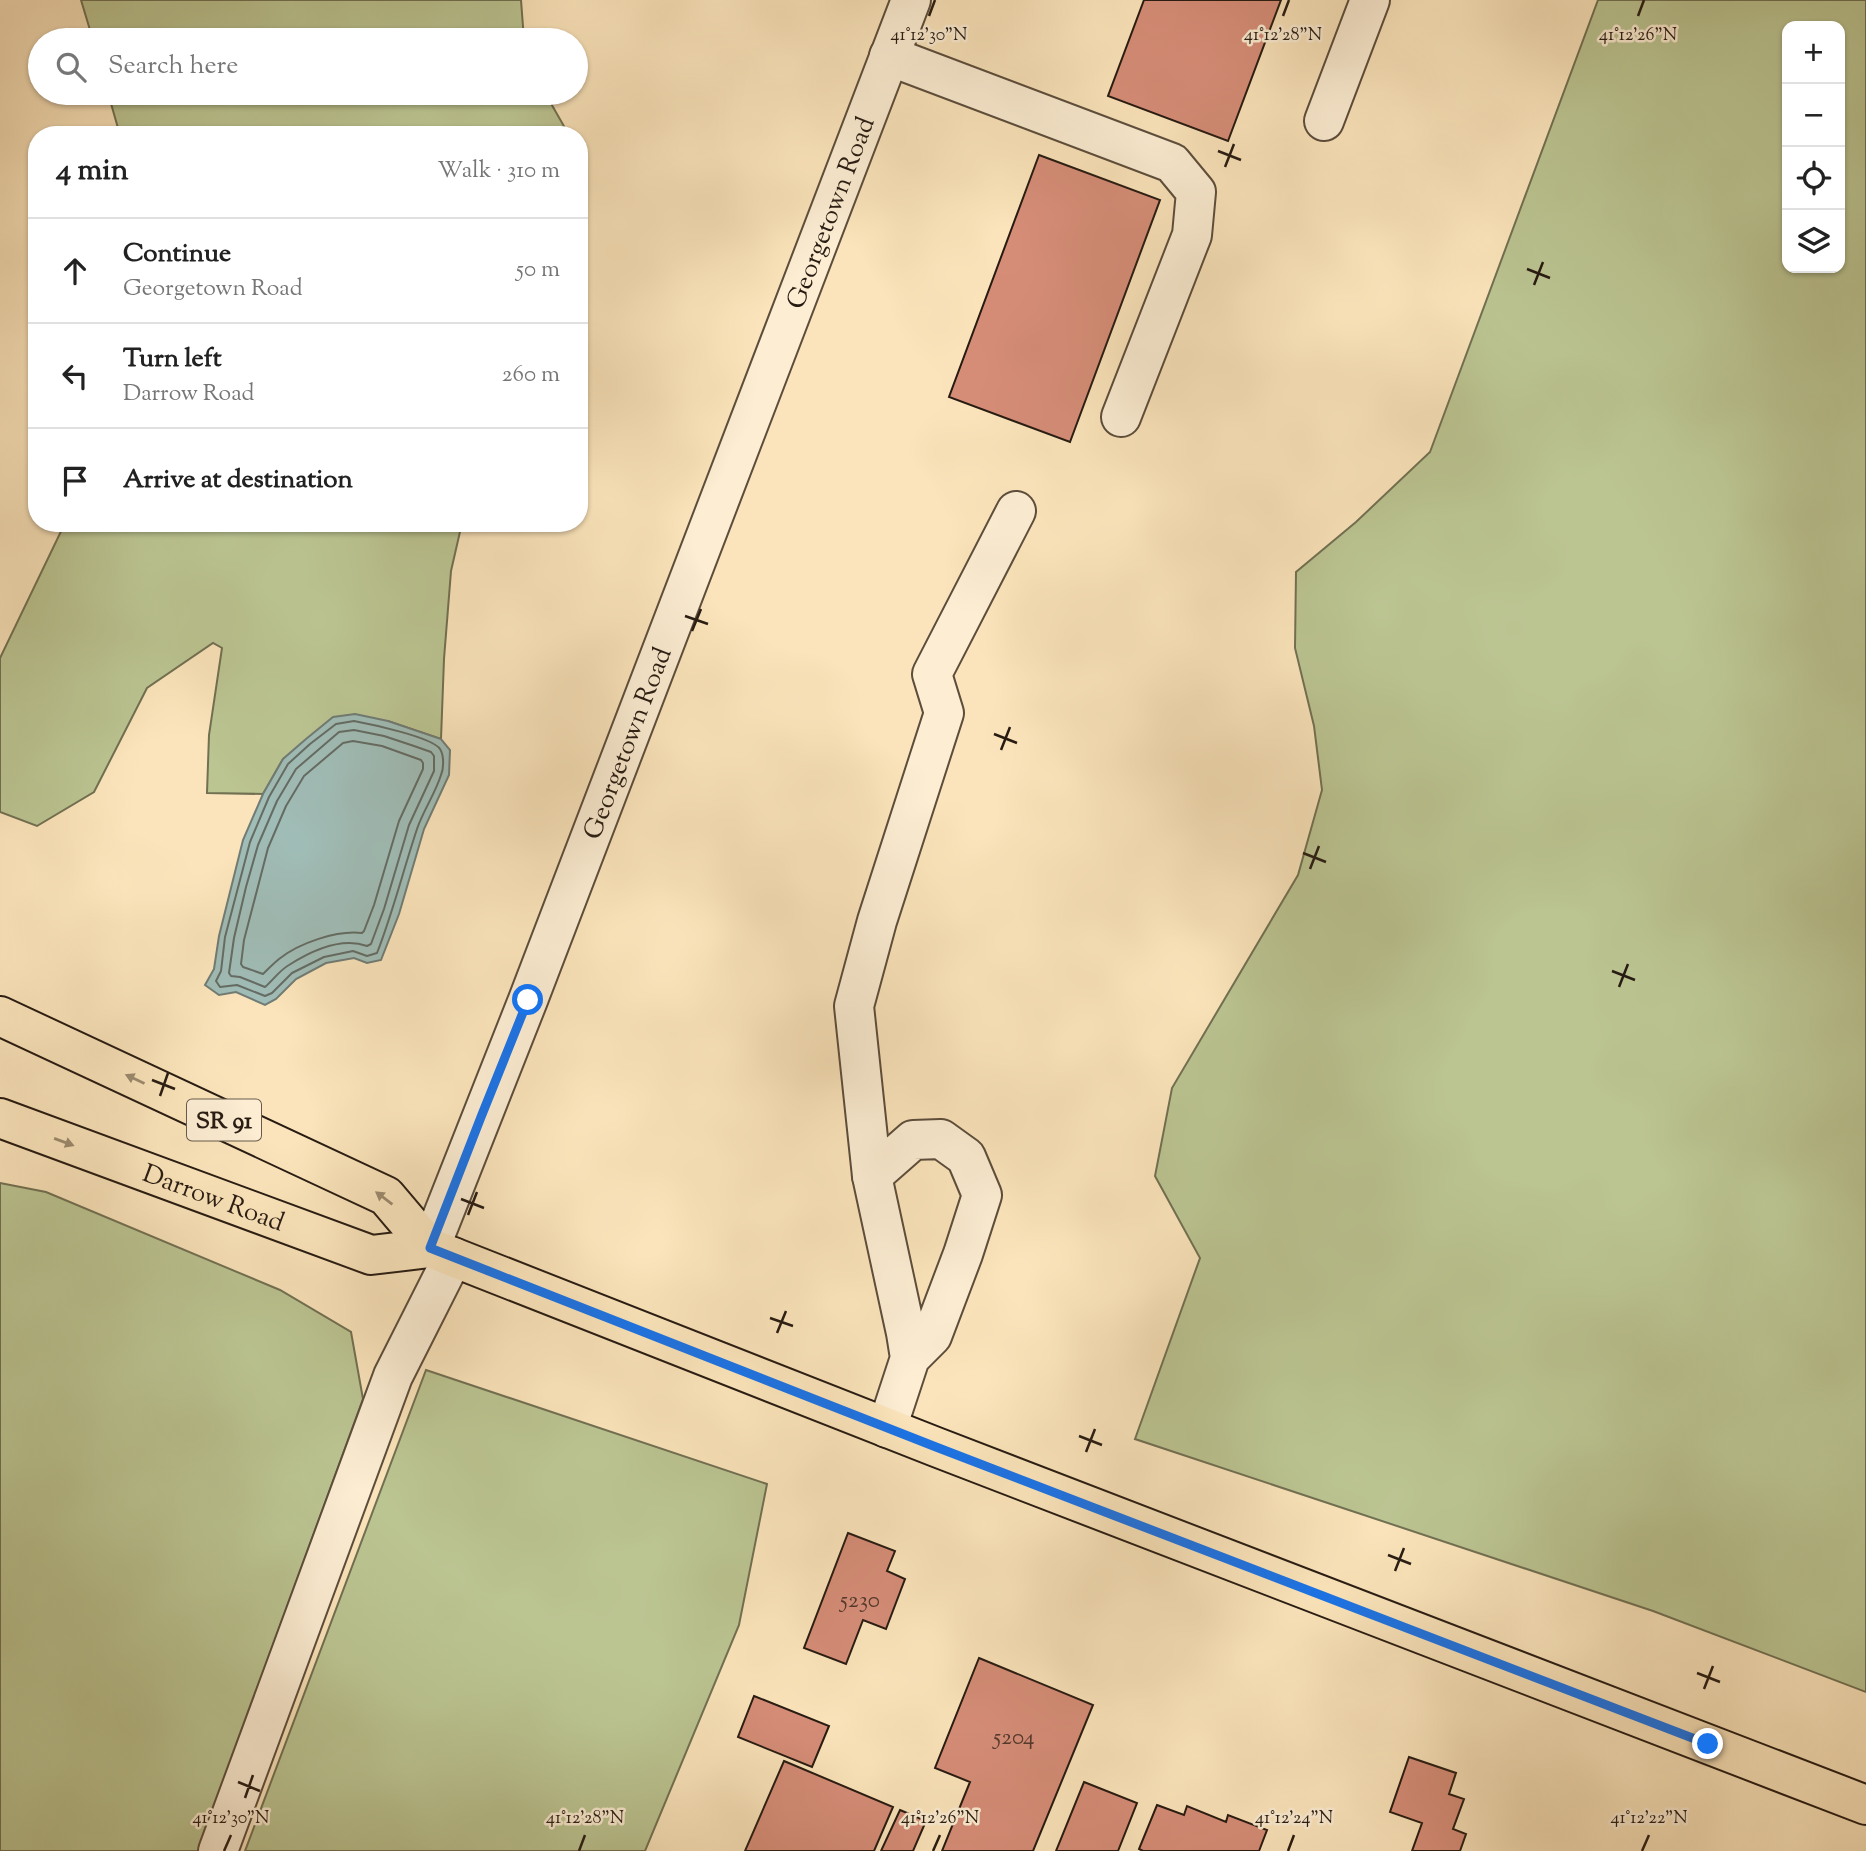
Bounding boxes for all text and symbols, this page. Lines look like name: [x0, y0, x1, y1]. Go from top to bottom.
map controls: [1782, 21, 1845, 273]
button: +: [1782, 21, 1845, 84]
text: 41°12'30"N: [891, 23, 968, 49]
text: 41°12'28"N: [1244, 23, 1322, 49]
text: 41°12'26"N: [1599, 23, 1677, 49]
search box: [28, 28, 588, 105]
icon: search: [52, 48, 90, 86]
text: Search here: [108, 48, 238, 85]
button: −: [1782, 84, 1845, 147]
street label: Georgetown Road: [778, 112, 886, 315]
button: locate: [1782, 147, 1845, 210]
text: 4 min: [56, 150, 129, 193]
text: Walk · 310 m: [437, 155, 560, 188]
button: layers: [1782, 210, 1845, 273]
text: Continue: [123, 236, 231, 273]
icon: ahead: [56, 252, 94, 290]
text: 50 m: [516, 254, 560, 287]
text: Georgetown Road: [123, 273, 303, 306]
text: Turn left: [123, 341, 222, 378]
icon: left: [56, 357, 94, 395]
text: 260 m: [502, 359, 560, 392]
text: Darrow Road: [123, 378, 254, 411]
icon: arrive: [56, 462, 94, 500]
text: Arrive at destination: [123, 462, 353, 499]
street label: Georgetown Road: [575, 642, 683, 845]
route start: [512, 984, 543, 1015]
one-way arrow: [125, 1073, 145, 1085]
road number: SR 91: [187, 1100, 261, 1140]
one-way arrow: [54, 1136, 75, 1147]
street label: Darrow Road: [137, 1156, 289, 1243]
one-way arrow: [376, 1191, 394, 1206]
house number: 5230: [838, 1585, 880, 1618]
house number: 5204: [991, 1722, 1035, 1755]
route end: [1692, 1728, 1723, 1759]
text: 41°12'30"N: [193, 1806, 270, 1832]
text: 41°12'28"N: [546, 1806, 624, 1832]
text: 41°12'26"N: [901, 1806, 979, 1832]
text: 41°12'24"N: [1255, 1806, 1333, 1832]
text: 41°12'22"N: [1610, 1806, 1688, 1832]

